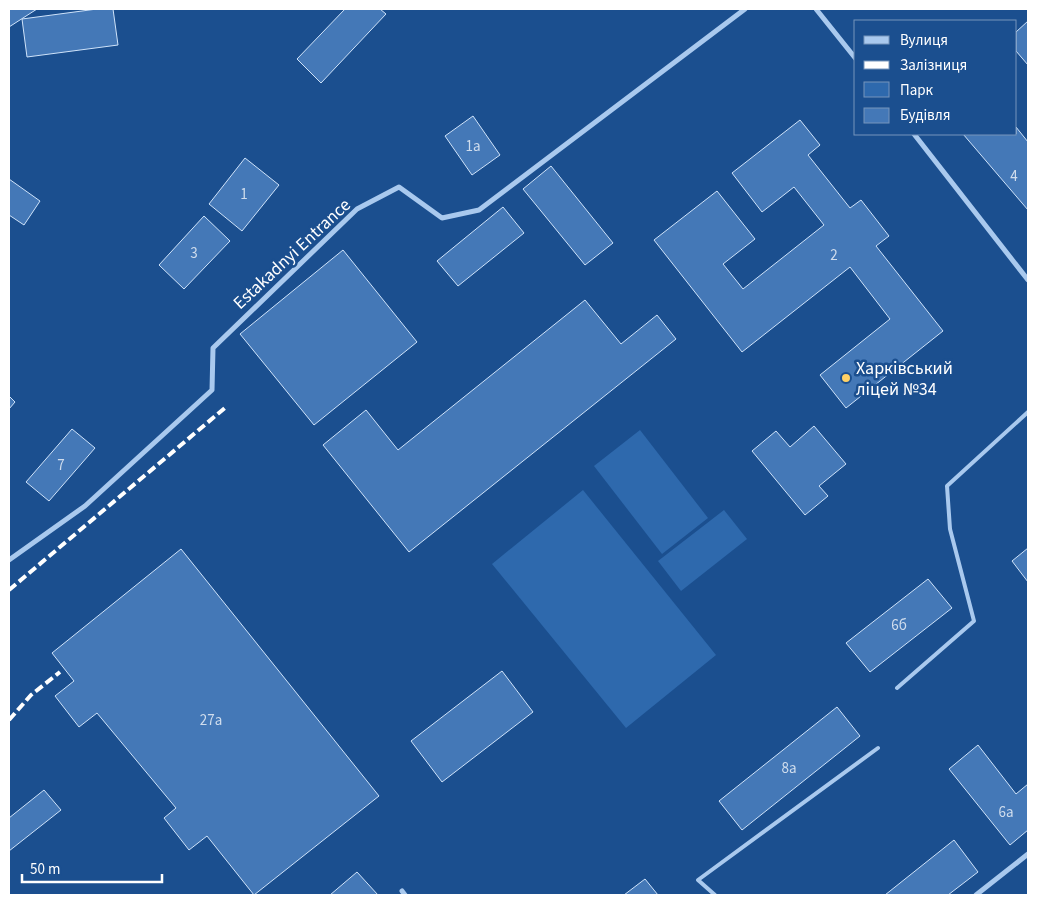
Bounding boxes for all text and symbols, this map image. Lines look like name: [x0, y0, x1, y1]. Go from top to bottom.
legend: [854, 20, 1017, 135]
text: Вулиця: [900, 30, 948, 51]
text: Залізниця: [900, 55, 967, 76]
text: Парк: [900, 80, 934, 101]
text: Будівля: [900, 105, 950, 126]
house number: 1а: [465, 136, 481, 157]
house number: 4: [1010, 166, 1018, 187]
house number: 1: [240, 184, 248, 205]
street label: Estakadnyi Entrance: [228, 193, 356, 315]
house number: 3: [190, 243, 198, 264]
house number: 2: [830, 245, 838, 266]
place label: Харківський ліцей №34: [856, 356, 953, 402]
marker: Харківський ліцей №34: [840, 372, 852, 384]
house number: 7: [57, 455, 65, 476]
house number: 6б: [891, 615, 907, 636]
house number: 27а: [200, 710, 222, 731]
house number: 8а: [781, 758, 797, 779]
house number: 6а: [998, 802, 1014, 823]
scale bar: [22, 852, 162, 884]
text: 50 m: [30, 859, 60, 880]

